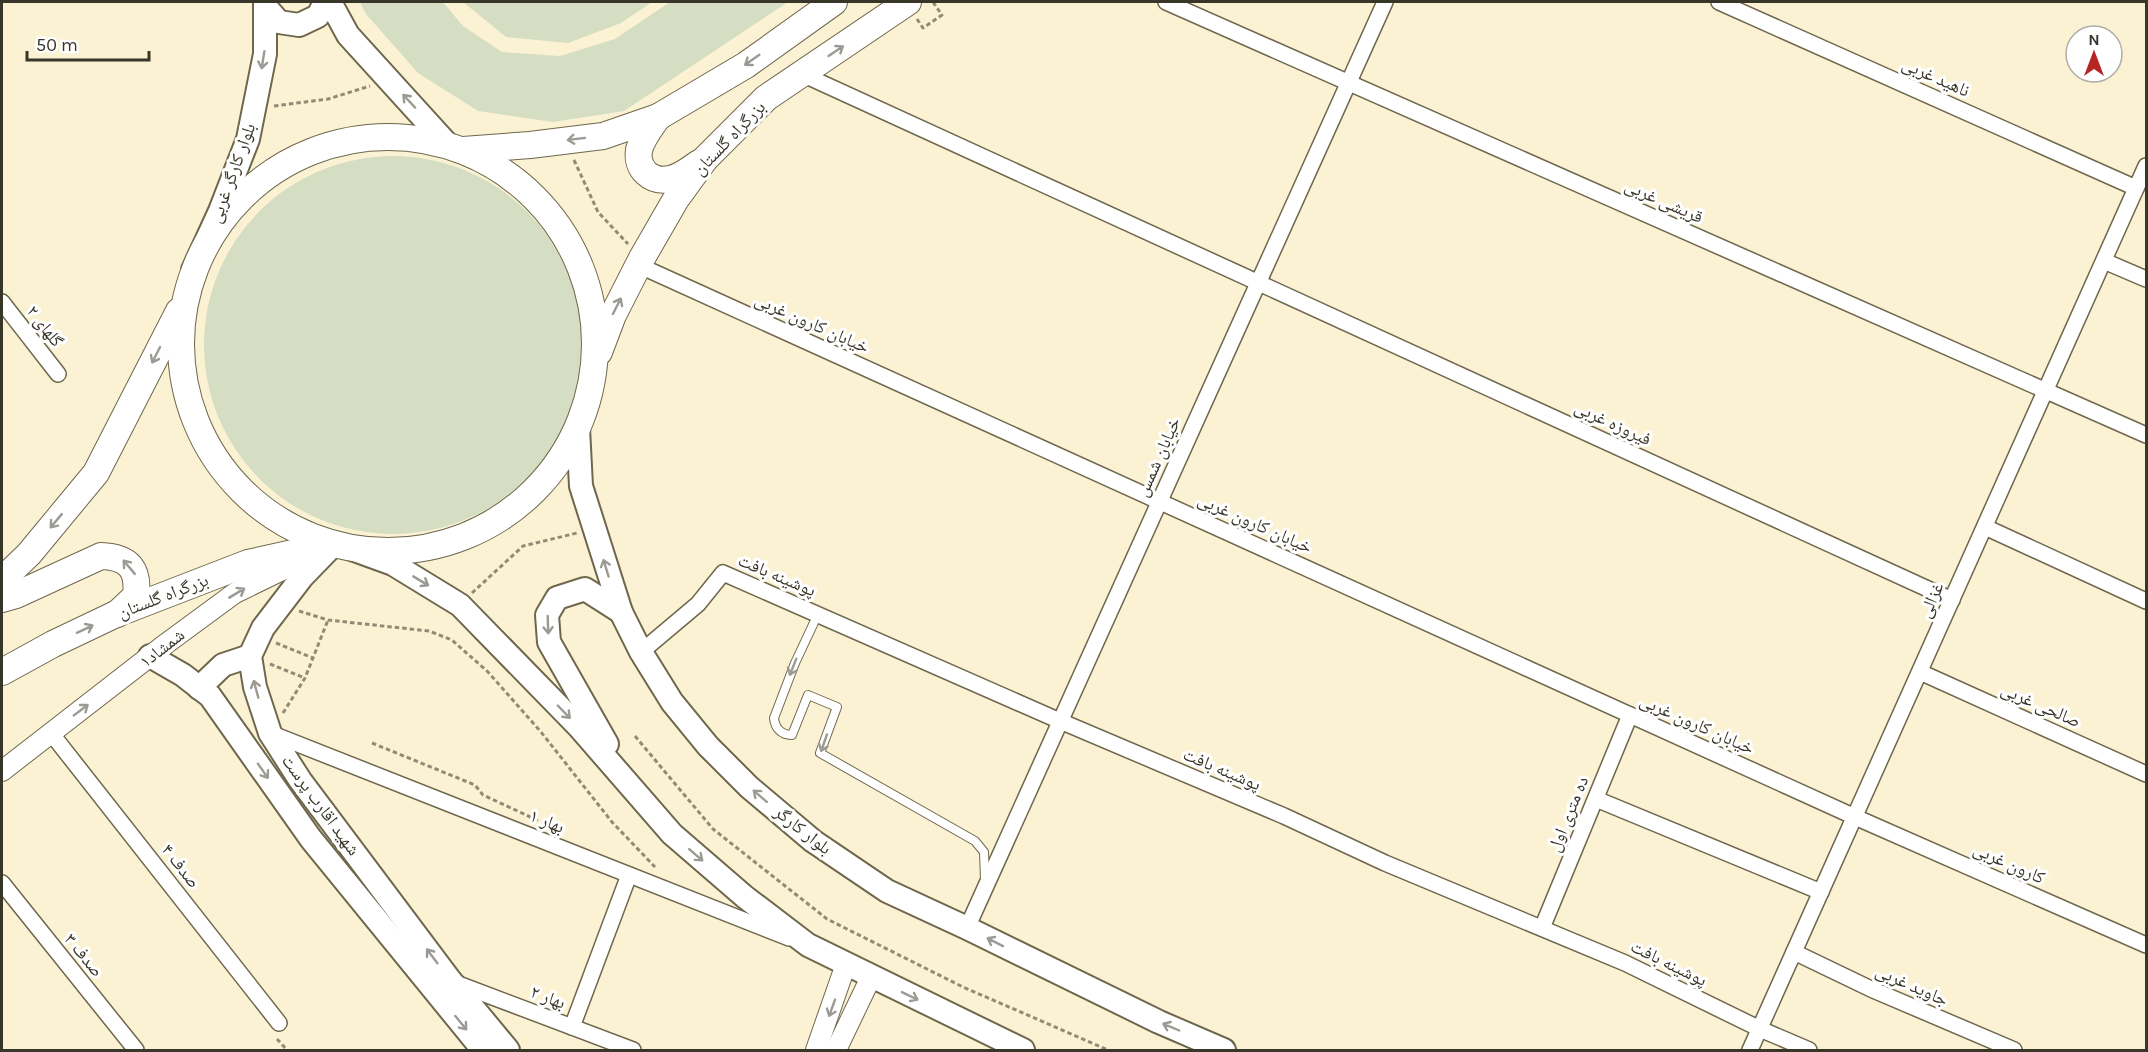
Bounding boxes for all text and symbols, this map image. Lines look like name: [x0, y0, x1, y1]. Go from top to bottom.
scale bar: [27, 24, 148, 62]
north arrow: [2064, 24, 2124, 84]
text: N: [2088, 30, 2100, 49]
text: 50 m: [36, 34, 78, 56]
one-way arrow: [827, 45, 843, 57]
one-way arrow: [258, 50, 269, 69]
street label: ناهید غربی: [1899, 52, 1973, 102]
one-way arrow: [744, 54, 761, 66]
one-way arrow: [402, 94, 416, 109]
street label: بزرگراه گلستان: [688, 96, 770, 180]
street label: بلوار کارگر غربی: [204, 120, 260, 226]
one-way arrow: [567, 134, 587, 145]
street label: قریشی غربی: [1621, 174, 1707, 228]
street label: خیابان کارون غربی: [751, 288, 873, 358]
one-way arrow: [611, 298, 623, 315]
street label: گلهای ۲: [22, 301, 68, 352]
one-way arrow: [150, 346, 162, 363]
street label: فیروزه غربی: [1571, 396, 1655, 450]
street label: خیابان شمس: [1131, 414, 1185, 500]
street label: خیابان کارون غربی: [1194, 488, 1316, 558]
one-way arrow: [49, 513, 62, 529]
street label: پوشینه بافت: [735, 549, 819, 601]
one-way arrow: [600, 559, 611, 578]
one-way arrow: [122, 560, 136, 576]
street label: بزرگراه گلستان: [115, 569, 211, 623]
one-way arrow: [412, 575, 429, 587]
street label: غزالی: [1913, 579, 1949, 621]
one-way arrow: [228, 587, 245, 599]
one-way arrow: [542, 614, 554, 634]
one-way arrow: [75, 622, 93, 634]
street label: شمشاد۱: [135, 624, 189, 672]
one-way arrow: [787, 658, 798, 676]
street label: صالحی غربی: [1998, 678, 2084, 732]
one-way arrow: [250, 680, 261, 699]
street label: خیابان کارون غربی: [1636, 689, 1758, 759]
one-way arrow: [73, 704, 89, 717]
one-way arrow: [557, 704, 571, 719]
one-way arrow: [818, 733, 829, 751]
street label: پوشینه بافت: [1180, 743, 1264, 795]
street label: شهید اقارب پرست: [277, 750, 365, 860]
one-way arrow: [257, 762, 269, 778]
street label: ده متری اول: [1543, 773, 1593, 855]
one-way arrow: [753, 789, 768, 803]
street label: بلوار کارگر: [769, 800, 836, 859]
street label: بهار ۱: [526, 804, 568, 838]
street label: کارون غربی: [1970, 838, 2049, 889]
street label: صدف ۴: [157, 839, 205, 893]
one-way arrow: [688, 848, 703, 862]
street label: صدف ۳: [60, 929, 108, 981]
street label: پوشینه بافت: [1627, 935, 1711, 991]
one-way arrow: [987, 936, 1005, 948]
one-way arrow: [425, 948, 438, 964]
street label: جاوید غربی: [1872, 959, 1952, 1011]
street label: بهار ۲: [527, 980, 569, 1014]
one-way arrow: [901, 991, 919, 1002]
one-way arrow: [825, 998, 836, 1017]
one-way arrow: [454, 1015, 467, 1031]
one-way arrow: [1162, 1021, 1180, 1032]

